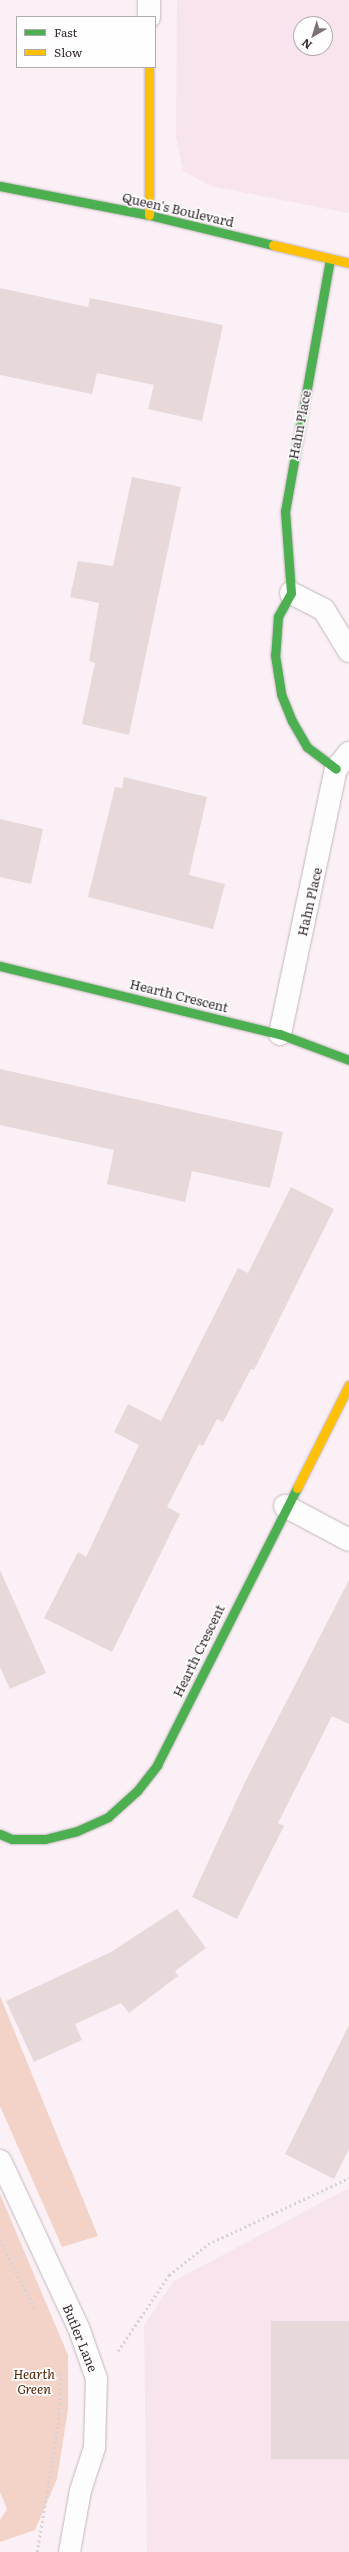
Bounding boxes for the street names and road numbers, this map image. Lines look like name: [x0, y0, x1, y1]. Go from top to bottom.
street label: Queen's Boulevard: [121, 190, 235, 230]
street label: Hahn Place: [286, 389, 314, 461]
street label: Hahn Place: [295, 866, 325, 938]
street label: Hearth Crescent: [128, 976, 230, 1016]
street label: Hearth Crescent: [170, 1602, 228, 1700]
street label: Butler Lane: [59, 2302, 101, 2374]

